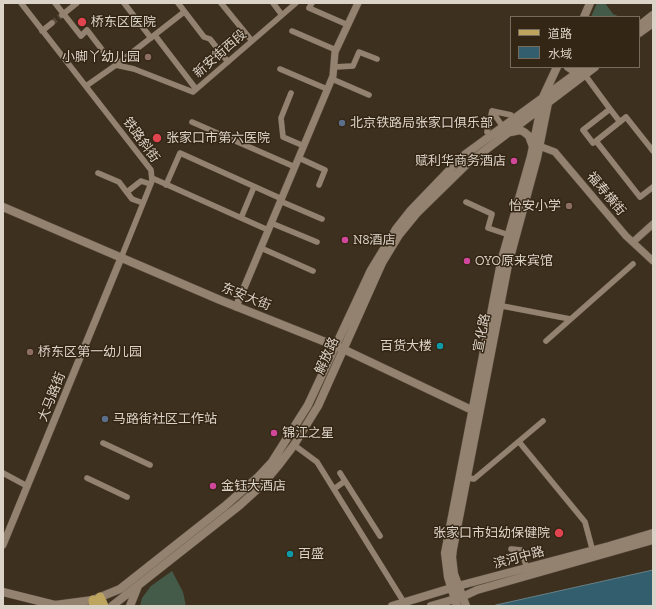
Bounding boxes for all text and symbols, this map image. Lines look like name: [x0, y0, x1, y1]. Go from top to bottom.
place label: 桥东区医院: [91, 14, 156, 30]
marker: 桥东区医院: [76, 16, 88, 28]
legend: [510, 16, 640, 68]
street label: 新安街西段: [190, 27, 250, 81]
text: 道路: [548, 27, 572, 41]
text: 水域: [548, 47, 572, 61]
place label: 小脚丫幼儿园: [62, 49, 140, 65]
marker: 小脚丫幼儿园: [143, 52, 153, 62]
street label: 铁路斜街: [119, 114, 163, 166]
place label: 北京铁路局张家口俱乐部: [350, 115, 493, 131]
marker: 北京铁路局张家口俱乐部: [337, 118, 347, 128]
place label: 张家口市第六医院: [166, 130, 270, 146]
marker: 张家口市第六医院: [151, 132, 163, 144]
place label: 赋利华商务酒店: [415, 153, 506, 169]
marker: 赋利华商务酒店: [509, 156, 519, 166]
street label: 福寿横街: [583, 169, 629, 219]
place label: 怡安小学: [509, 198, 561, 214]
marker: 怡安小学: [564, 201, 574, 211]
place label: N8酒店: [353, 232, 396, 248]
marker: N8酒店: [340, 235, 350, 245]
place label: OYO原来宾馆: [475, 253, 553, 269]
marker: OYO原来宾馆: [462, 256, 472, 266]
street label: 东安大街: [219, 280, 273, 314]
street label: 宣化路: [471, 312, 493, 354]
street label: 解放路: [312, 335, 342, 377]
place label: 百货大楼: [380, 338, 432, 354]
marker: 百货大楼: [435, 341, 445, 351]
place label: 桥东区第一幼儿园: [38, 344, 142, 360]
marker: 桥东区第一幼儿园: [25, 347, 35, 357]
street label: 大马路街: [35, 370, 69, 424]
place label: 马路街社区工作站: [113, 411, 217, 427]
marker: 马路街社区工作站: [100, 414, 110, 424]
place label: 锦江之星: [282, 425, 334, 441]
marker: 锦江之星: [269, 428, 279, 438]
place label: 金钰大酒店: [221, 478, 286, 494]
marker: 金钰大酒店: [208, 481, 218, 491]
place label: 张家口市妇幼保健院: [433, 525, 550, 541]
marker: 张家口市妇幼保健院: [553, 527, 565, 539]
street label: 滨河中路: [492, 544, 546, 572]
place label: 百盛: [298, 546, 324, 562]
marker: 百盛: [285, 549, 295, 559]

